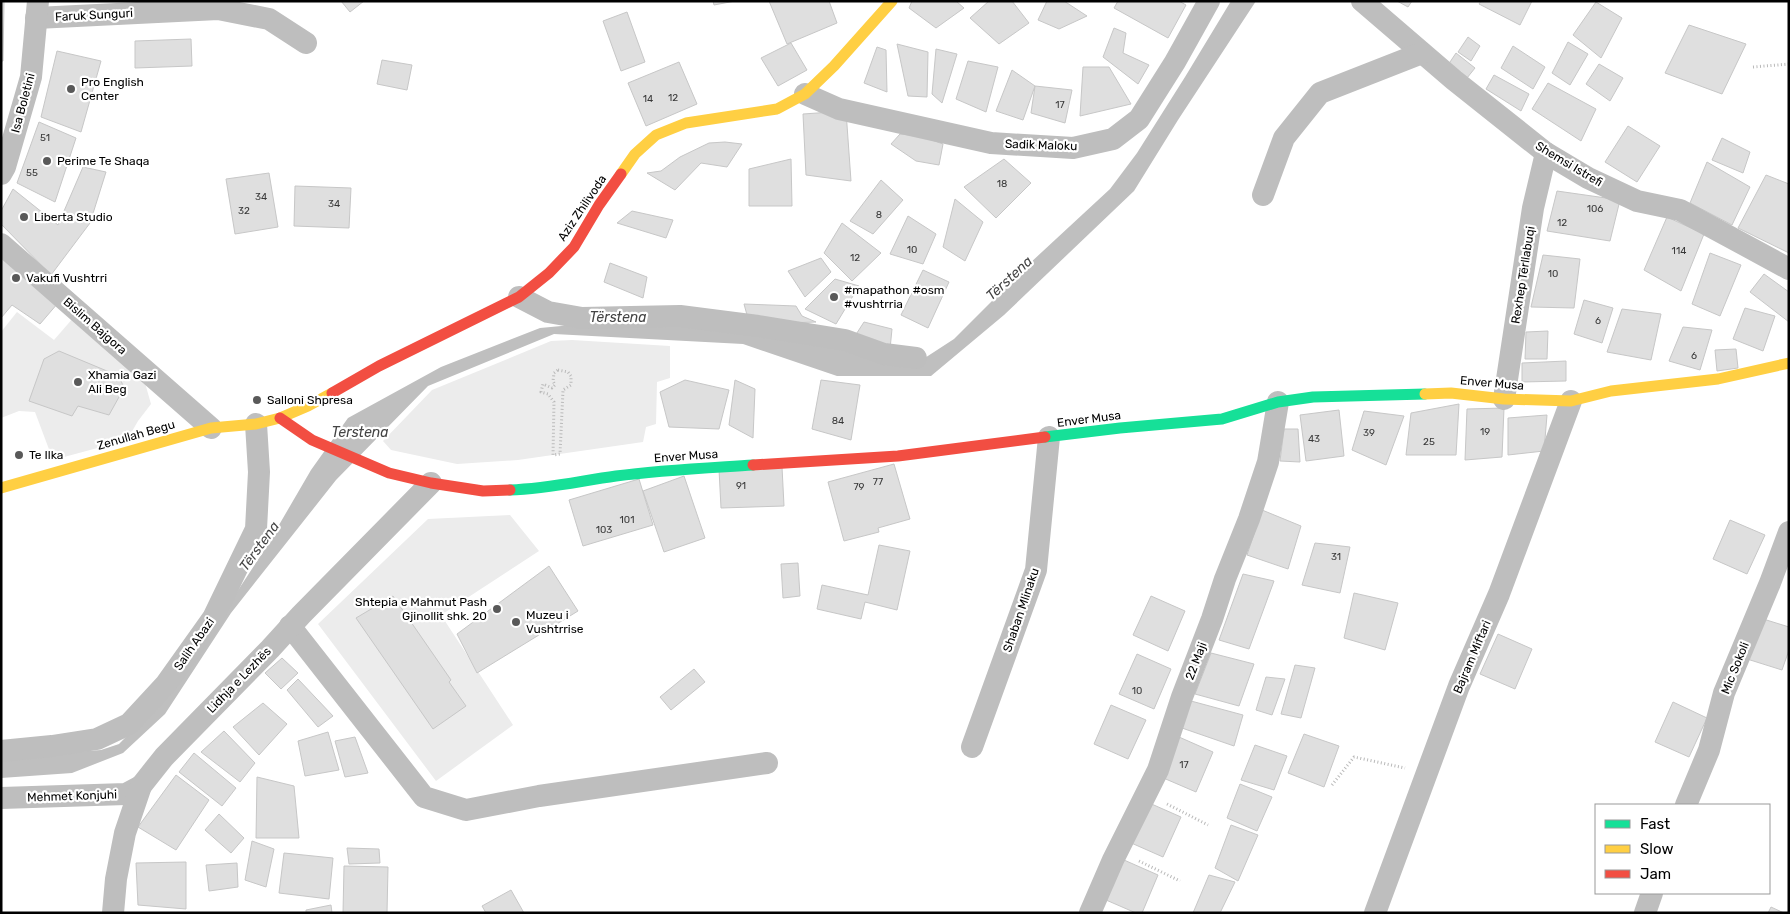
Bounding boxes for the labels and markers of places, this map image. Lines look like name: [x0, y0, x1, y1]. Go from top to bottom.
place label: Pro English Center: [81, 75, 144, 103]
marker: Pro English Center: [65, 83, 77, 95]
place label: Perime Te Shaqa: [57, 154, 149, 168]
marker: Perime Te Shaqa: [41, 155, 53, 167]
place label: Liberta Studio: [34, 210, 113, 224]
marker: Liberta Studio: [18, 211, 30, 223]
place label: Vakufi Vushtrri: [26, 271, 107, 285]
marker: Vakufi Vushtrri: [10, 272, 22, 284]
place label: #mapathon #osm #vushtrria: [844, 283, 945, 311]
marker: #mapathon #osm #vushtrria: [828, 291, 840, 303]
place label: Xhamia Gazi Ali Beg: [88, 368, 157, 396]
marker: Xhamia Gazi Ali Beg: [72, 376, 84, 388]
place label: Salloni Shpresa: [267, 393, 353, 407]
marker: Salloni Shpresa: [251, 394, 263, 406]
place label: Te Ilka: [29, 448, 63, 462]
marker: Te Ilka: [13, 449, 25, 461]
place label: Shtepia e Mahmut Pash Gjinollit shk. 20: [355, 595, 487, 623]
marker: Shtepia e Mahmut Pash Gjinollit shk. 20: [491, 603, 503, 615]
place label: Muzeu i Vushtrrise: [526, 608, 584, 636]
marker: Muzeu i Vushtrrise: [510, 616, 522, 628]

